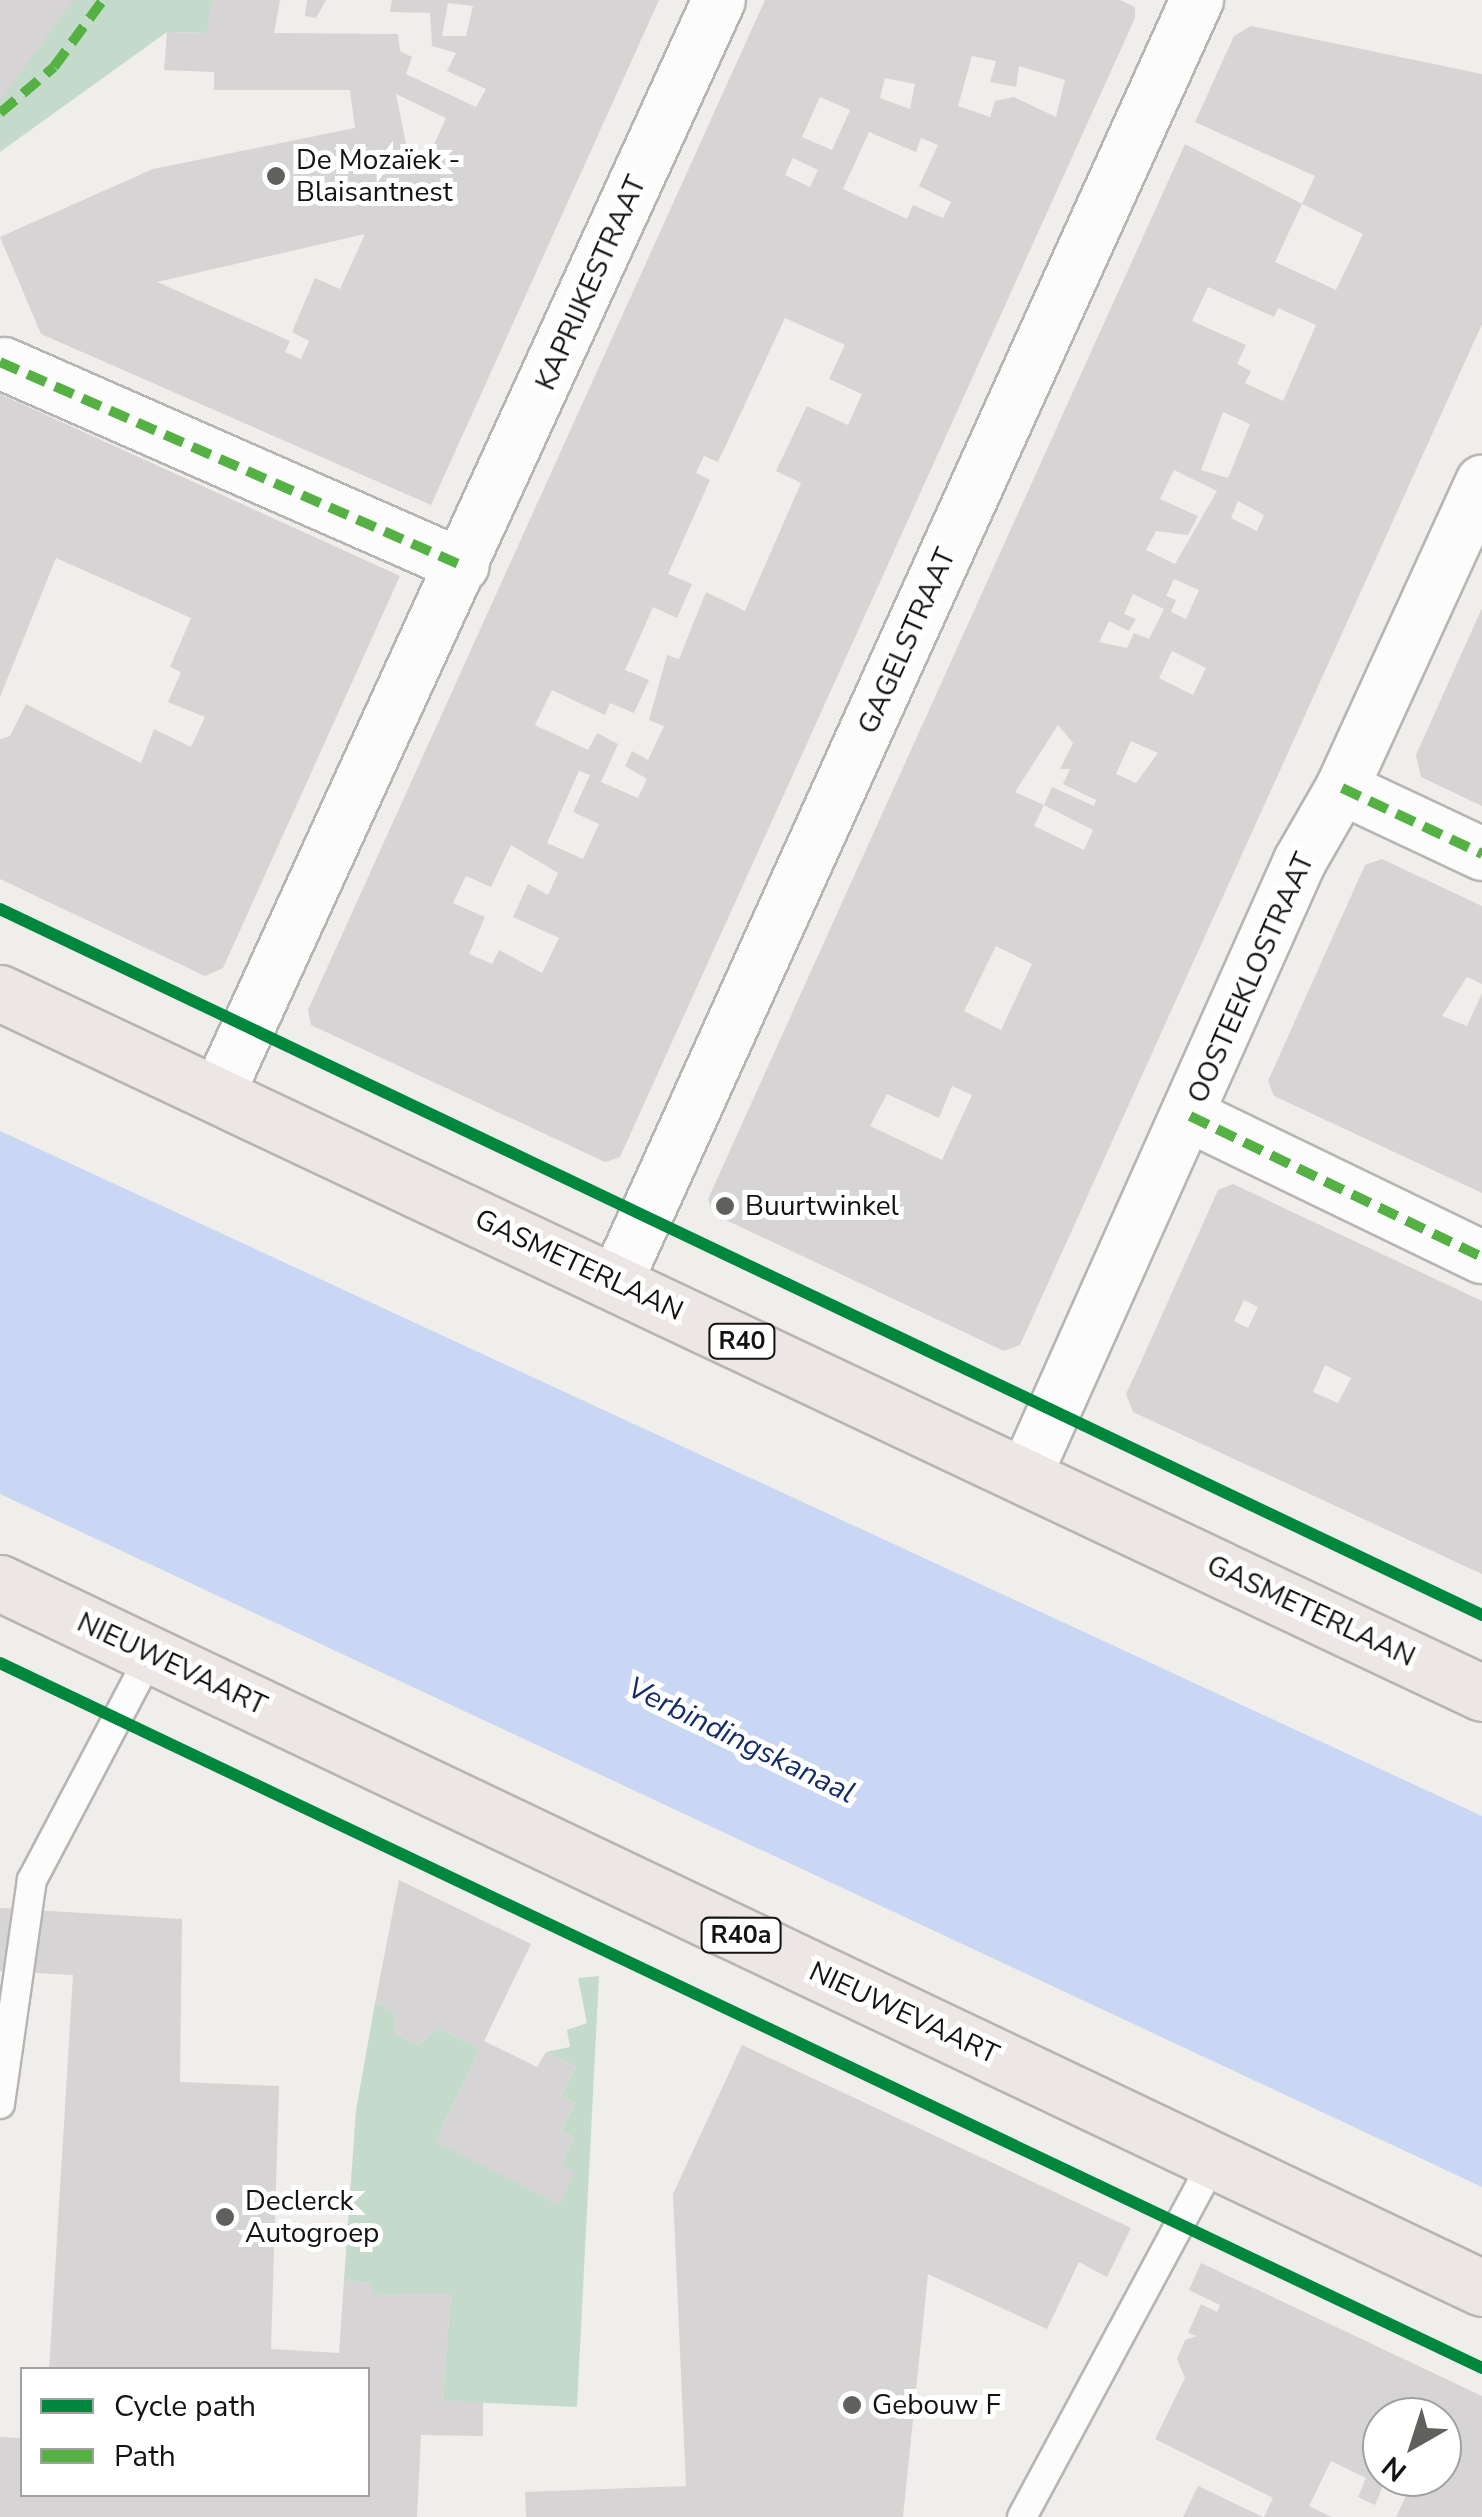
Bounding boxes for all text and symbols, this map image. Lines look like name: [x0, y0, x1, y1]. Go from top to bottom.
place label: De Mozaïek - Blaisantnest: [296, 143, 460, 209]
marker: De Mozaïek - Blaisantnest: [265, 165, 287, 187]
street label: KAPRIJKESTRAAT: [529, 171, 653, 395]
street label: GAGELSTRAAT: [851, 543, 963, 739]
street label: OOSTEEKLOSTRAAT: [1181, 848, 1321, 1108]
place label: Buurtwinkel: [745, 1189, 899, 1223]
marker: Buurtwinkel: [714, 1195, 736, 1217]
street label: GASMETERLAAN: [470, 1202, 688, 1328]
road number: R40: [707, 1321, 777, 1361]
street label: GASMETERLAAN: [1202, 1548, 1420, 1674]
street label: NIEUWEVAART: [72, 1605, 272, 1723]
water label: Verbindingskanaal: [621, 1670, 861, 1812]
road number: R40a: [698, 1915, 784, 1955]
street label: NIEUWEVAART: [804, 1954, 1004, 2072]
place label: Declerck Autogroep: [245, 2184, 379, 2250]
marker: Declerck Autogroep: [214, 2206, 236, 2228]
legend: [20, 2367, 370, 2497]
text: Cycle path: [114, 2386, 256, 2427]
place label: Gebouw F: [872, 2388, 1001, 2422]
marker: Gebouw F: [841, 2394, 863, 2416]
north arrow: [1362, 2397, 1462, 2497]
text: Path: [114, 2436, 176, 2477]
text: N: [1374, 2447, 1414, 2490]

